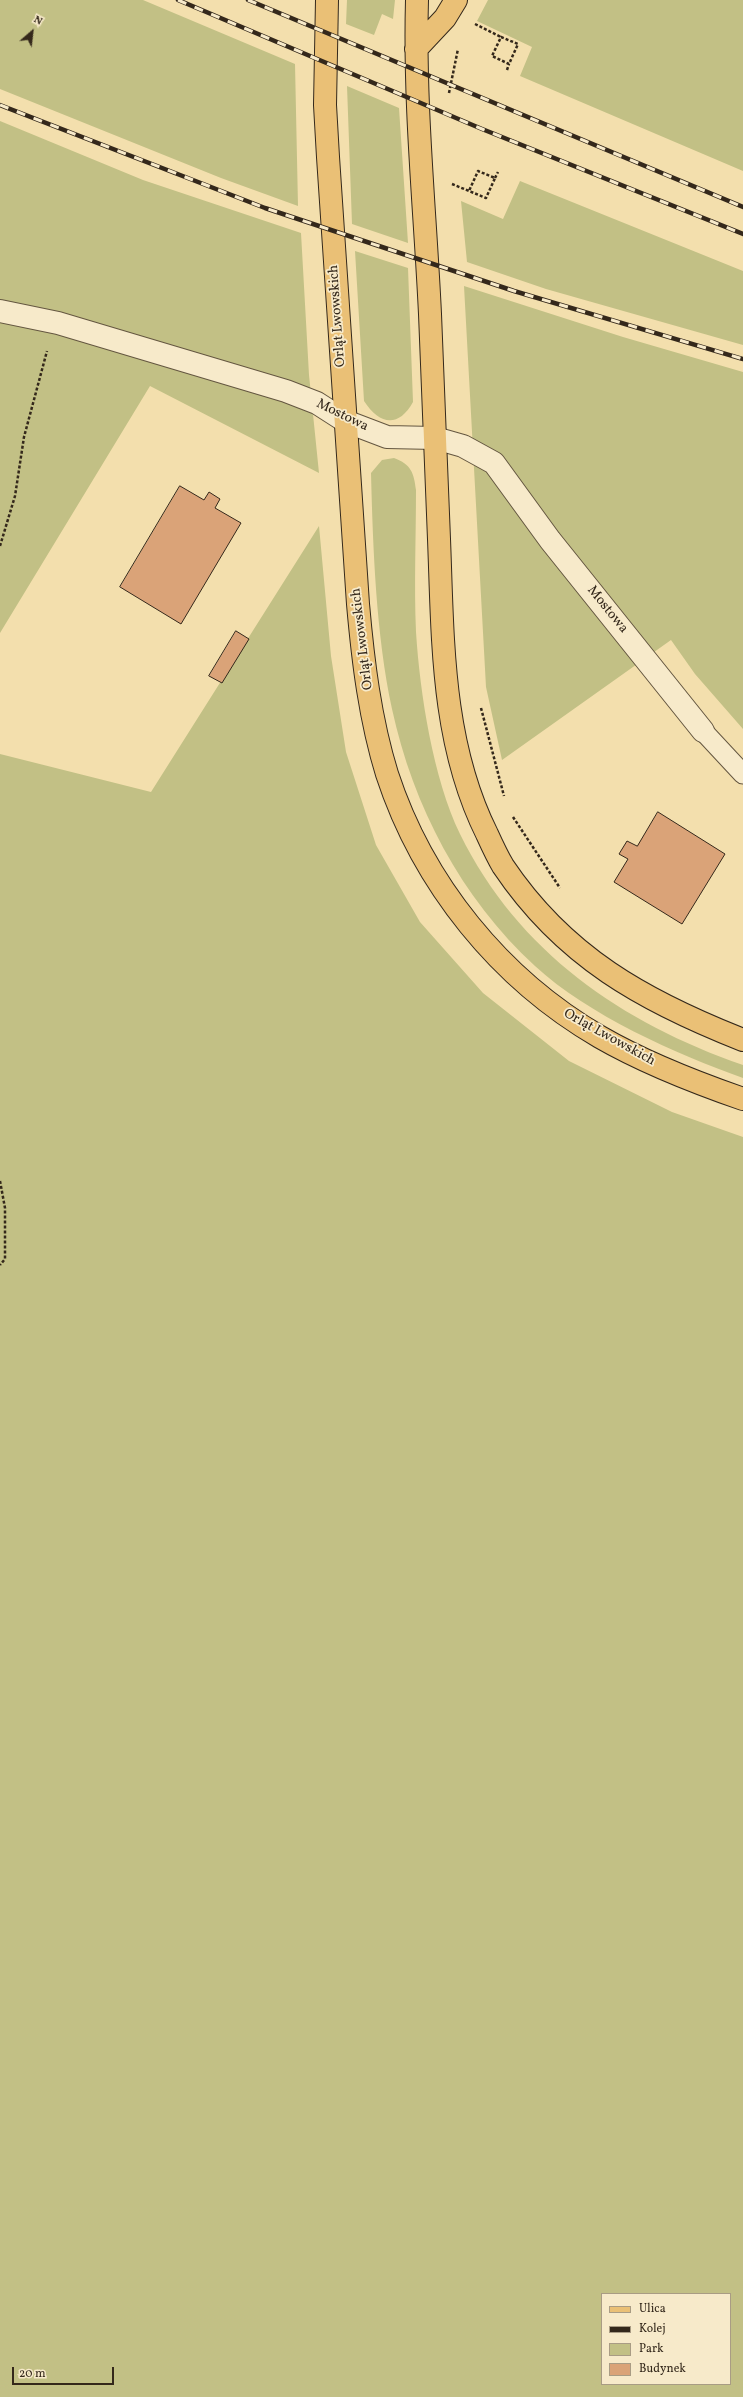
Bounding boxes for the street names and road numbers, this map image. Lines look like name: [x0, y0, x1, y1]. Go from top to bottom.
street label: Orląt Lwowskich: [326, 264, 350, 368]
street label: Mostowa: [313, 396, 371, 436]
street label: Mostowa: [583, 583, 631, 637]
street label: Orląt Lwowskich: [348, 587, 378, 691]
street label: Orląt Lwowskich: [560, 1006, 658, 1070]

